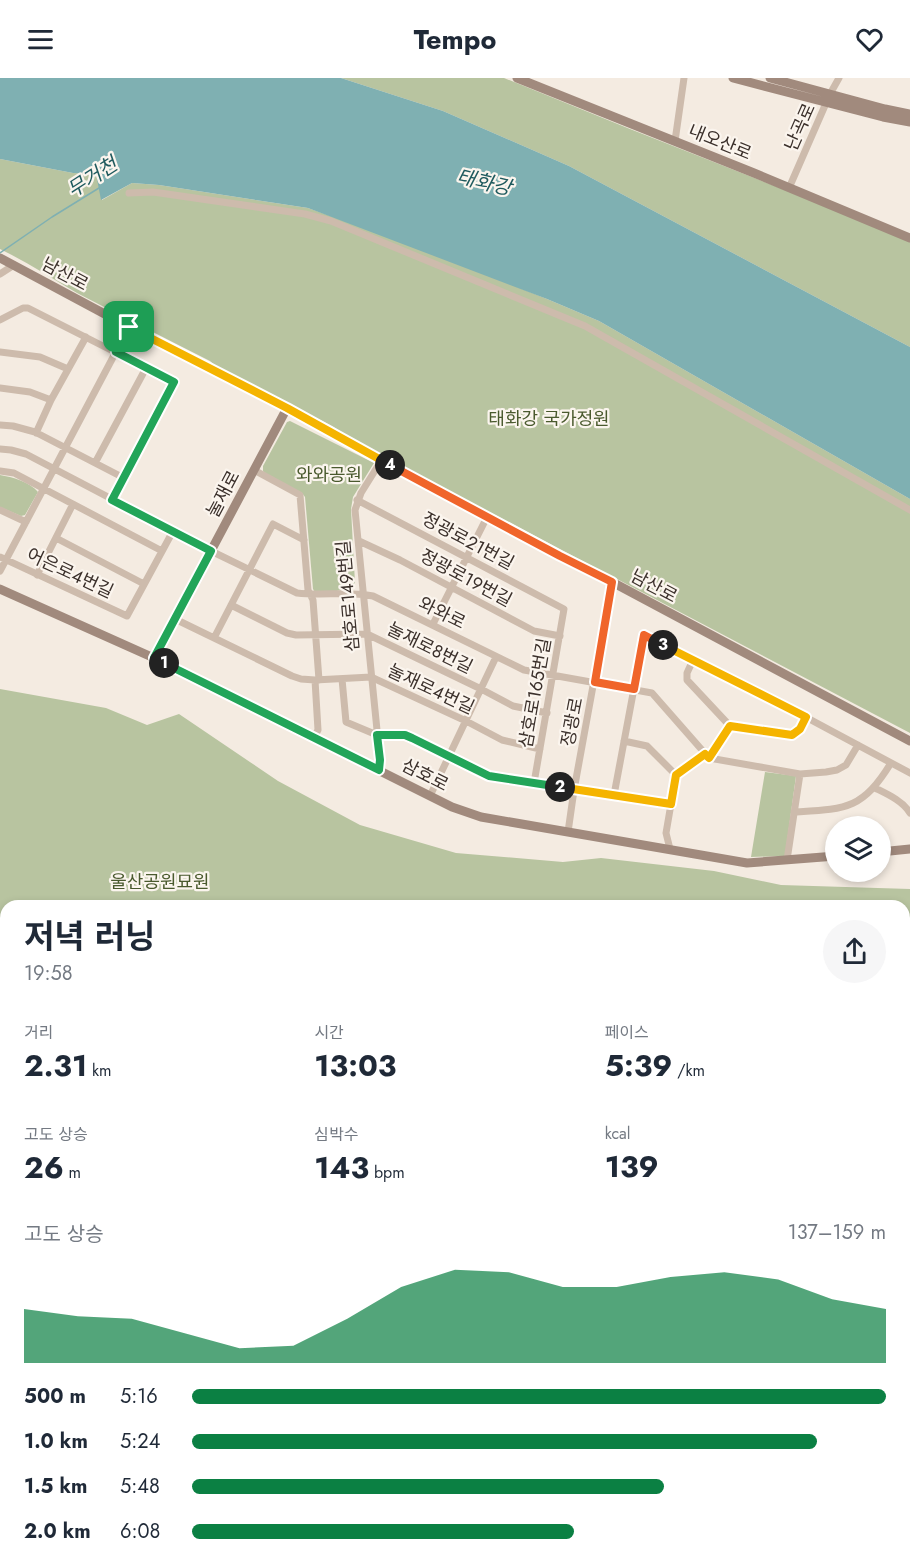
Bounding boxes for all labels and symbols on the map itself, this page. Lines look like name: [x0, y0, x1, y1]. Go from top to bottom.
street label: 난곡로: [778, 99, 822, 155]
street label: 내오산로: [684, 118, 756, 166]
water label: 무거천: [61, 149, 125, 205]
water label: 태화강: [454, 162, 517, 203]
street label: 남산로: [37, 251, 93, 297]
pin: [103, 301, 154, 352]
park label: 태화강 국가정원: [488, 406, 610, 432]
pin: 4: [375, 450, 405, 480]
park label: 와와공원: [296, 462, 362, 488]
street label: 눌재로: [200, 466, 246, 522]
street label: 정광로21번길: [417, 506, 519, 576]
street label: 삼호로149번길: [330, 539, 366, 653]
street label: 어은로4번길: [22, 542, 118, 604]
street label: 정광로19번길: [415, 543, 517, 613]
street label: 남산로: [626, 563, 682, 609]
street label: 와와로: [414, 590, 470, 636]
street label: 눌재로8번길: [383, 616, 477, 680]
pin: 3: [648, 630, 678, 660]
street label: 삼호로165번길: [513, 636, 557, 750]
pin: 1: [149, 648, 179, 678]
street label: 눌재로4번길: [383, 658, 479, 720]
street label: 정광로: [554, 695, 590, 749]
street label: 삼호로: [397, 752, 453, 798]
pin: 2: [545, 772, 575, 802]
park label: 울산공원묘원: [110, 869, 210, 895]

